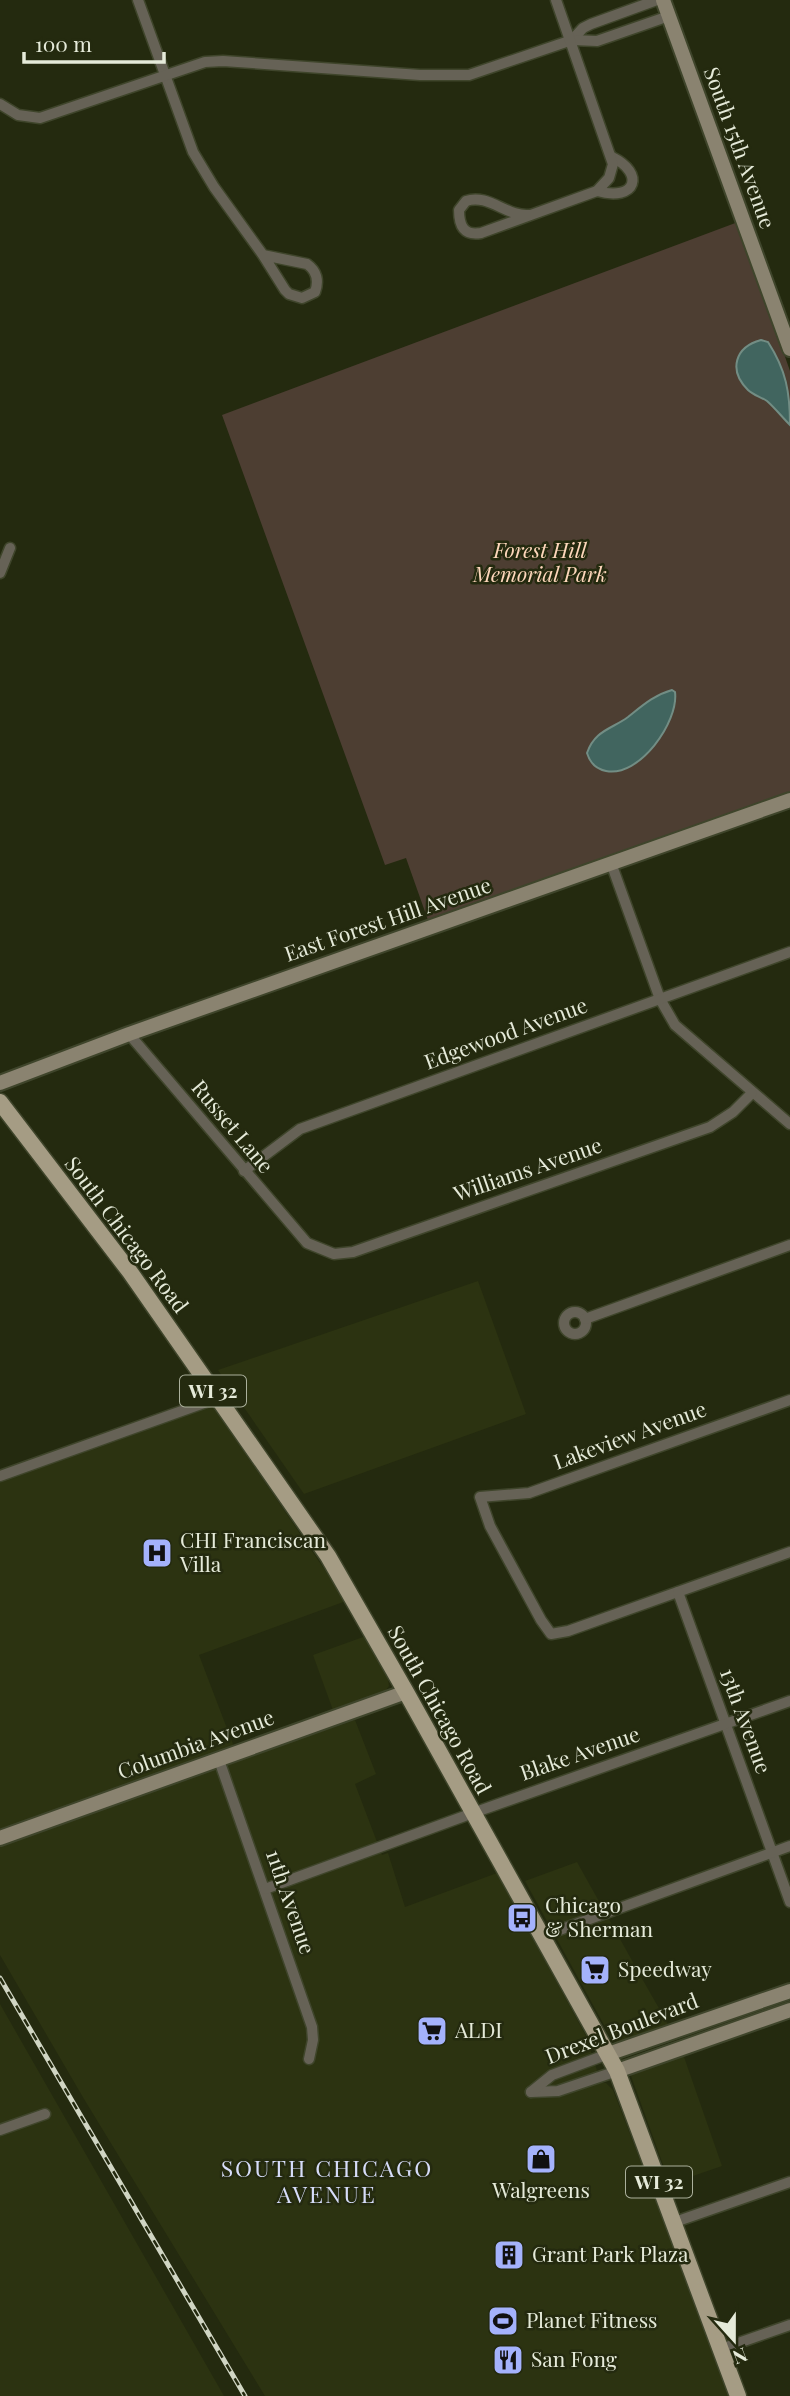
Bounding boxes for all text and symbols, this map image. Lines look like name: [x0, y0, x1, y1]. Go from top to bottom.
scale bar: [24, 21, 164, 65]
text: 100 m: [35, 29, 92, 57]
street label: South 15th Avenue: [699, 63, 783, 232]
park label: Forest Hill Memorial Park: [472, 535, 607, 587]
street label: East Forest Hill Avenue: [280, 870, 495, 967]
street label: Edgewood Avenue: [420, 990, 591, 1075]
street label: Russet Lane: [186, 1073, 281, 1178]
street label: Williams Avenue: [449, 1130, 605, 1207]
street label: South Chicago Road: [60, 1150, 196, 1318]
road number: WI 32: [180, 1376, 246, 1406]
street label: Lakeview Avenue: [549, 1393, 710, 1475]
place label: CHI Franciscan Villa: [179, 1525, 326, 1577]
hospital icon: CHI Franciscan Villa: [140, 1536, 174, 1570]
street label: South Chicago Road: [383, 1620, 499, 1798]
street label: 13th Avenue: [715, 1664, 779, 1777]
street label: Columbia Avenue: [113, 1702, 277, 1784]
street label: Blake Avenue: [516, 1719, 643, 1786]
street label: 11th Avenue: [261, 1845, 323, 1958]
place label: Chicago & Sherman: [545, 1890, 654, 1942]
bus stop icon: Chicago & Sherman: [505, 1901, 539, 1935]
supermarket icon: Speedway: [578, 1953, 612, 1987]
place label: Speedway: [618, 1954, 712, 1982]
street label: Drexel Boulevard: [541, 1985, 702, 2069]
supermarket icon: ALDI: [415, 2014, 449, 2048]
place label: ALDI: [454, 2015, 502, 2043]
shop icon: Walgreens: [524, 2142, 558, 2176]
district label: SOUTH CHICAGO AVENUE: [221, 2152, 433, 2209]
road number: WI 32: [626, 2166, 692, 2198]
place label: Walgreens: [491, 2175, 590, 2203]
building icon: Grant Park Plaza: [492, 2238, 526, 2272]
place label: Grant Park Plaza: [532, 2239, 689, 2267]
sports icon: Planet Fitness: [486, 2304, 520, 2338]
place label: Planet Fitness: [526, 2305, 658, 2333]
north arrow: [699, 2305, 769, 2375]
text: N: [729, 2342, 752, 2371]
restaurant icon: San Fong: [491, 2343, 525, 2377]
place label: San Fong: [531, 2344, 617, 2372]

